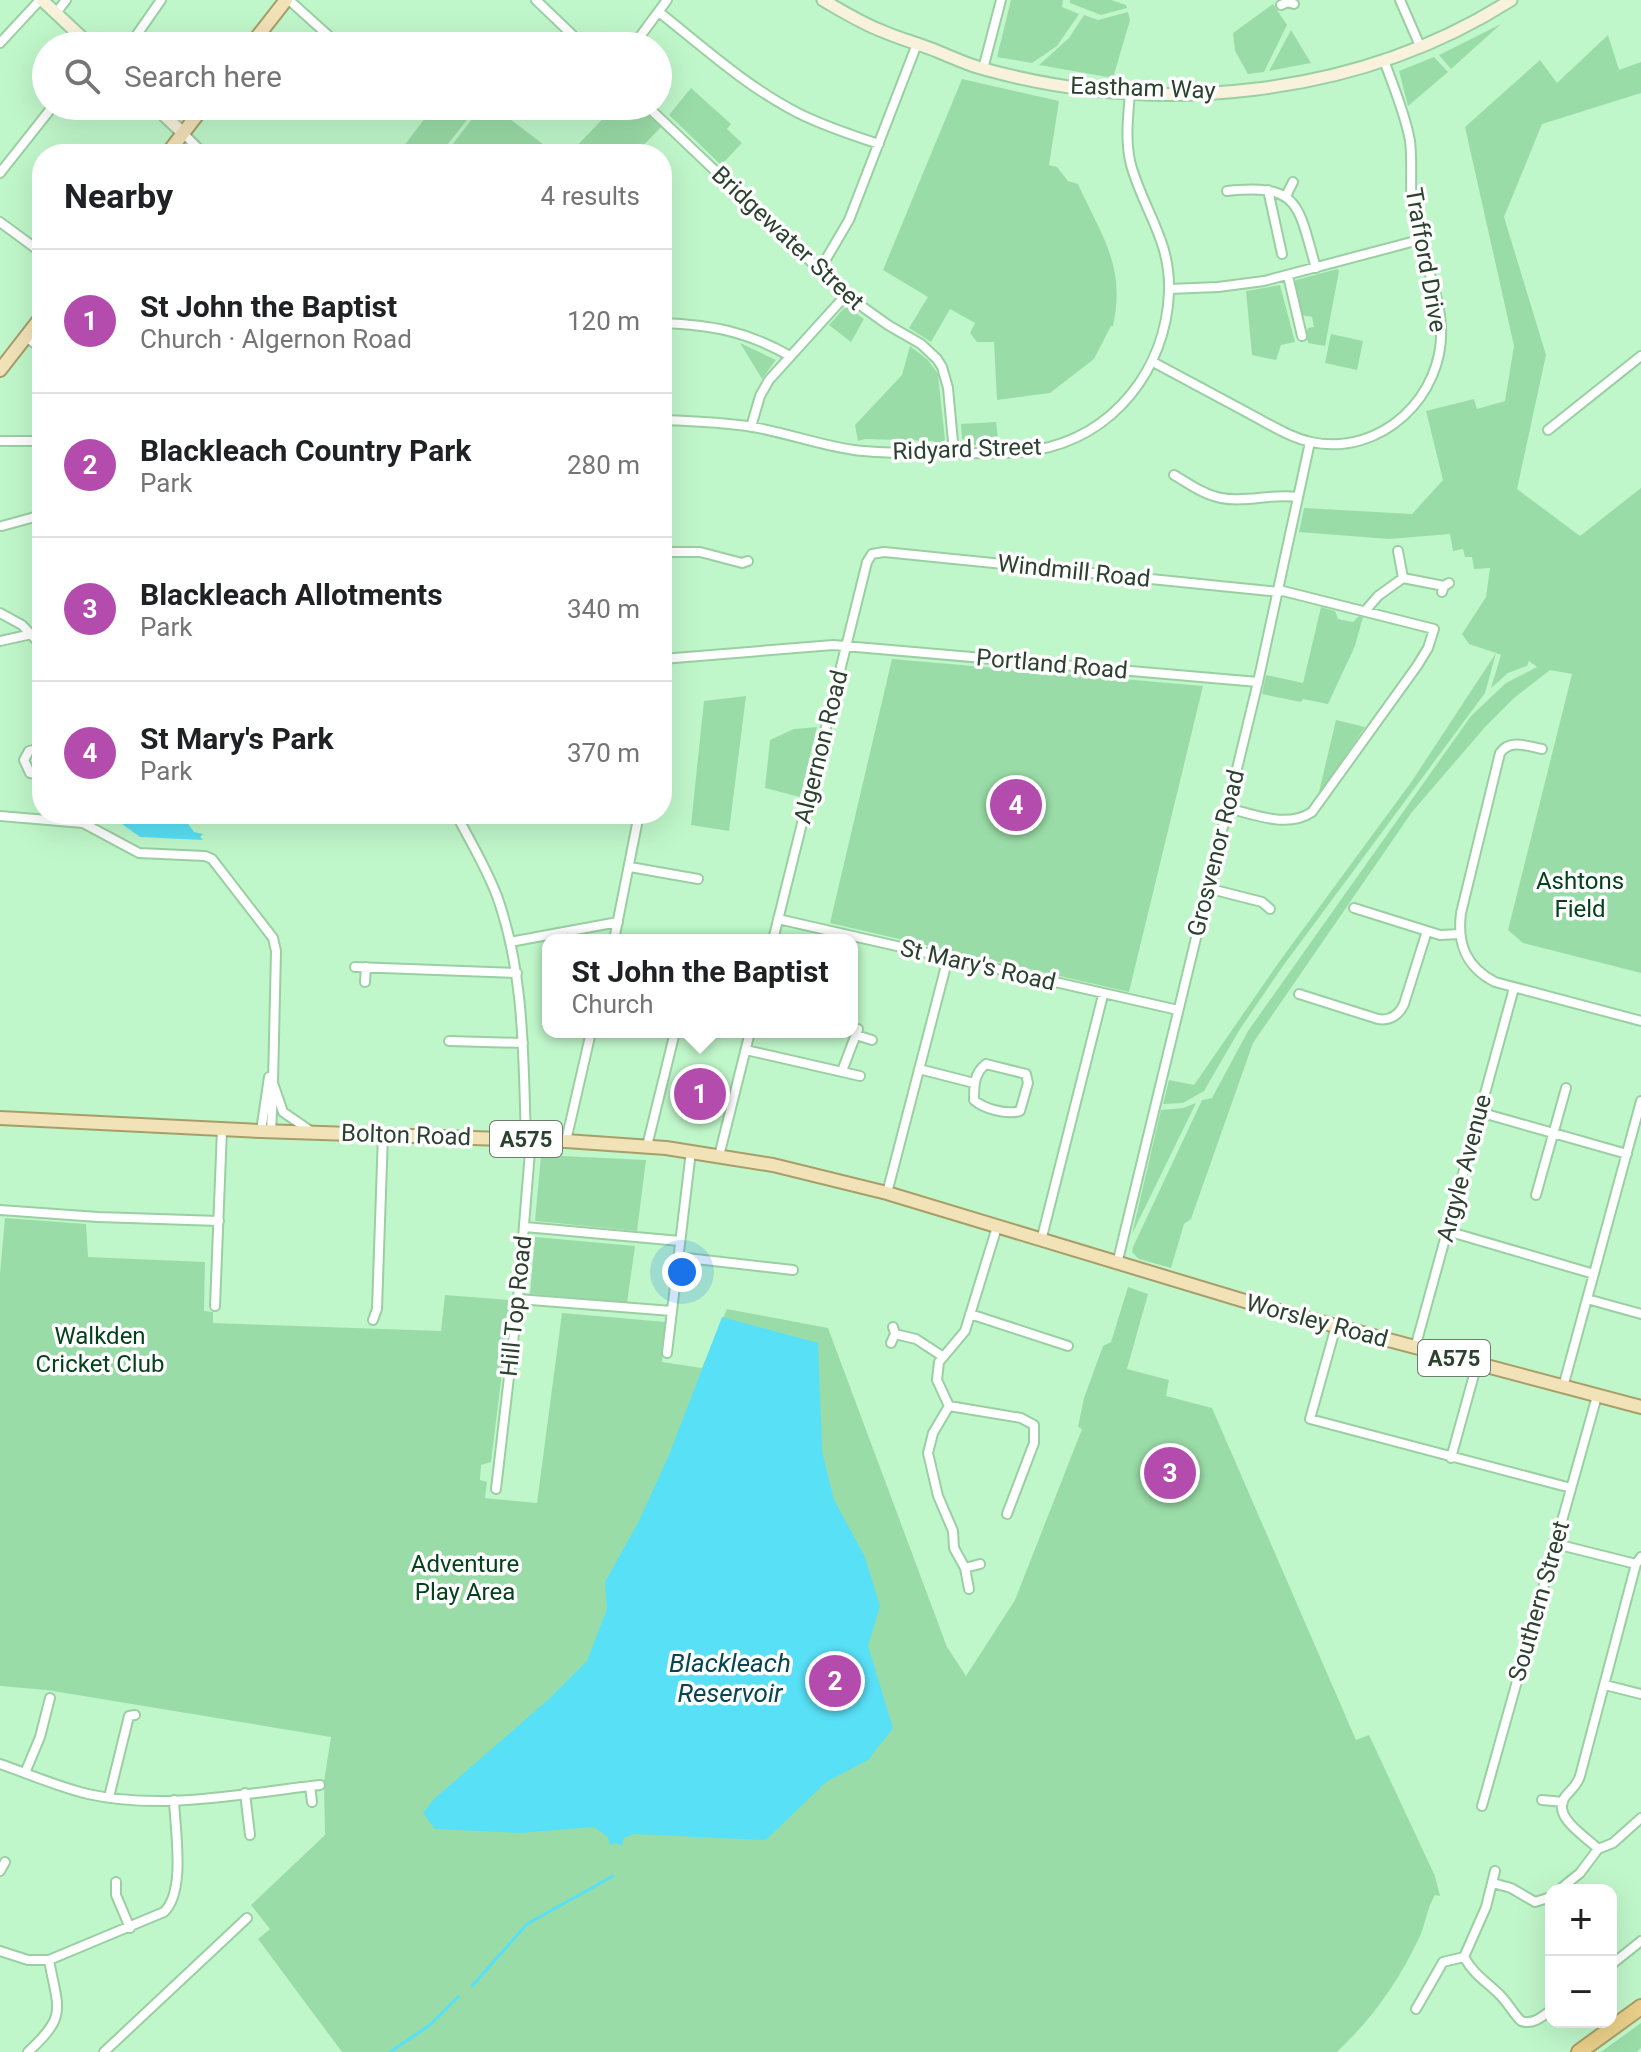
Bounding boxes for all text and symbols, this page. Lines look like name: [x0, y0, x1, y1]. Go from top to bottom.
search box: [32, 32, 672, 120]
icon: search: [60, 54, 104, 98]
text: Search here: [124, 59, 282, 94]
street label: Eastham Way: [1070, 71, 1217, 105]
street label: Bridgewater Street: [706, 160, 870, 316]
text: Nearby: [64, 176, 173, 216]
text: 4 results: [541, 181, 640, 211]
street label: Trafford Drive: [1400, 186, 1452, 334]
text: St John the Baptist: [140, 289, 397, 324]
text: 1: [83, 306, 97, 336]
text: 120 m: [567, 306, 640, 336]
text: Church · Algernon Road: [140, 324, 412, 354]
street label: Ridyard Street: [892, 432, 1042, 466]
text: Blackleach Country Park: [140, 433, 471, 468]
text: 2: [83, 450, 97, 480]
text: 280 m: [567, 450, 640, 480]
text: Park: [140, 468, 192, 498]
street label: Windmill Road: [996, 549, 1152, 593]
text: Blackleach Allotments: [140, 577, 443, 612]
text: 3: [83, 594, 97, 624]
text: 340 m: [567, 594, 640, 624]
text: Park: [140, 612, 192, 642]
street label: Portland Road: [975, 643, 1129, 685]
street label: Algernon Road: [788, 667, 854, 827]
text: St Mary's Park: [140, 721, 334, 756]
text: 4: [83, 738, 97, 768]
text: 370 m: [567, 738, 640, 768]
text: Park: [140, 756, 192, 786]
street label: Grosvenor Road: [1182, 767, 1250, 939]
pin: 4: [990, 775, 1042, 835]
park label: Ashtons Field: [1536, 867, 1624, 923]
popup: [542, 934, 858, 1038]
street label: St Mary's Road: [898, 934, 1058, 996]
text: St John the Baptist: [571, 954, 829, 989]
text: Church: [571, 989, 653, 1019]
pin: 1: [674, 1064, 726, 1124]
street label: Argyle Avenue: [1431, 1091, 1497, 1245]
street label: Bolton Road: [341, 1119, 471, 1151]
road number: A575: [490, 1121, 562, 1157]
street label: Hill Top Road: [495, 1234, 537, 1378]
your location: [662, 1252, 702, 1292]
street label: Worsley Road: [1243, 1289, 1391, 1353]
park label: Walkden Cricket Club: [36, 1322, 164, 1378]
road number: A575: [1418, 1340, 1490, 1376]
pin: 3: [1144, 1443, 1196, 1503]
street label: Southern Street: [1503, 1517, 1575, 1684]
park label: Adventure Play Area: [411, 1550, 519, 1606]
water label: Blackleach Reservoir: [669, 1648, 791, 1708]
pin: 2: [809, 1651, 861, 1711]
map controls: [1545, 1884, 1617, 2028]
button: +: [1545, 1884, 1617, 1956]
button: −: [1545, 1956, 1617, 2028]

